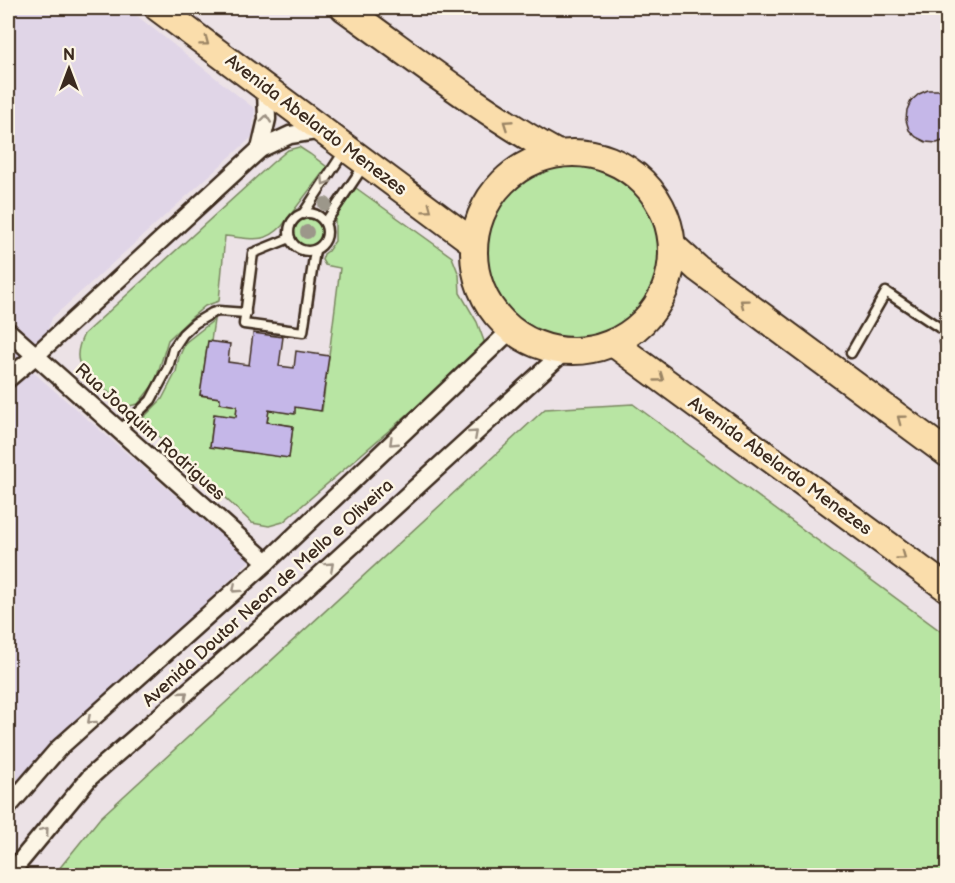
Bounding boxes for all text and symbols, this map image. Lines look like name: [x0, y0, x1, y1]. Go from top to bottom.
one-way arrow: [198, 35, 209, 46]
north arrow: [39, 39, 99, 99]
text: N: [63, 46, 75, 65]
street label: Avenida Abelardo Menezes: [221, 50, 411, 200]
one-way arrow: [259, 114, 271, 123]
one-way arrow: [503, 120, 514, 131]
one-way arrow: [320, 175, 332, 185]
one-way arrow: [422, 202, 433, 213]
one-way arrow: [740, 299, 751, 310]
street label: Rua Joaquim Rodrigues: [71, 359, 230, 505]
one-way arrow: [654, 370, 665, 381]
street label: Avenida Abelardo Menezes: [684, 392, 876, 540]
one-way arrow: [896, 415, 907, 426]
one-way arrow: [468, 430, 478, 441]
one-way arrow: [390, 434, 401, 445]
street label: Avenida Doutor Neon de Mello e Oliveira: [138, 475, 398, 711]
one-way arrow: [895, 548, 906, 559]
one-way arrow: [324, 562, 334, 573]
one-way arrow: [232, 582, 243, 593]
one-way arrow: [177, 691, 188, 702]
one-way arrow: [87, 713, 98, 724]
one-way arrow: [38, 827, 49, 838]

